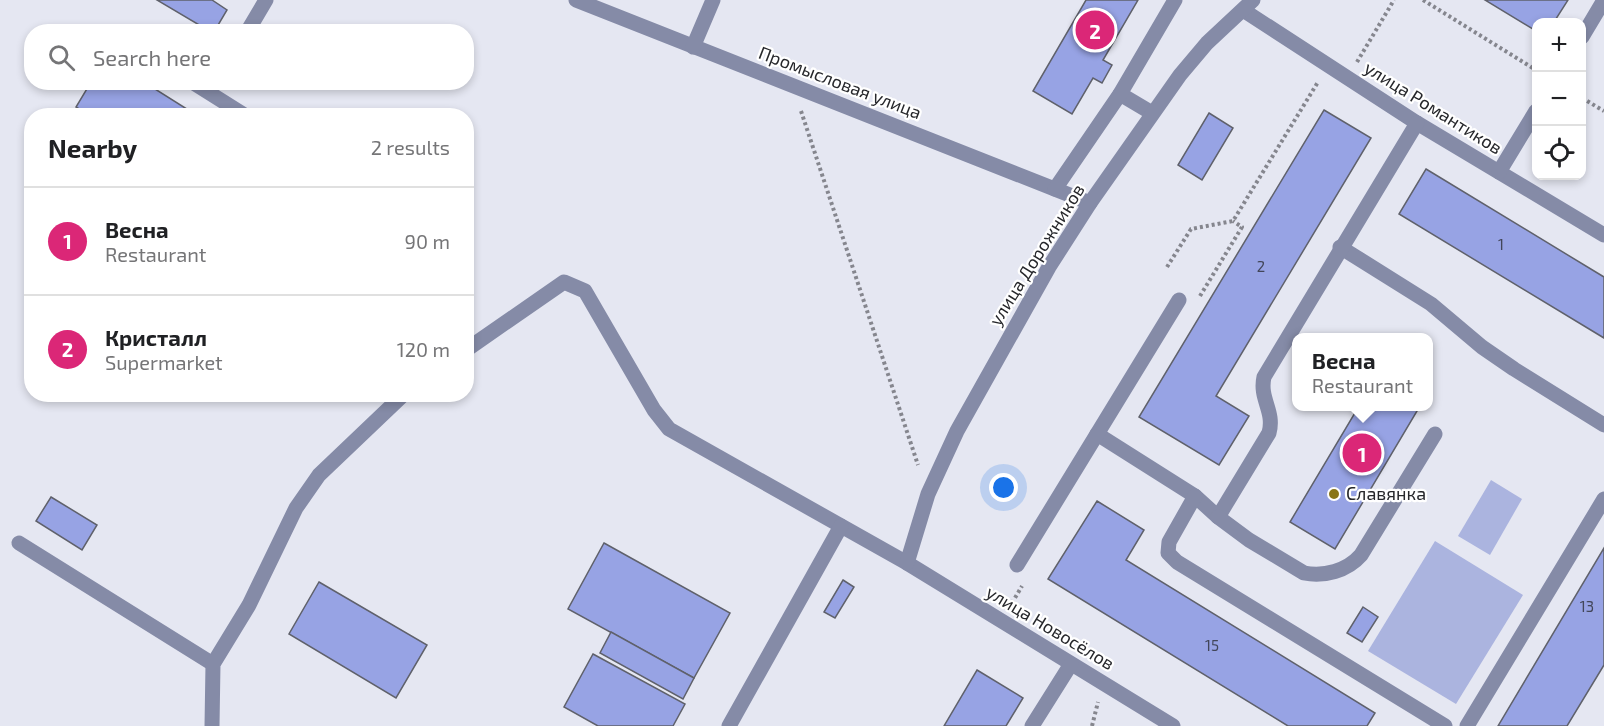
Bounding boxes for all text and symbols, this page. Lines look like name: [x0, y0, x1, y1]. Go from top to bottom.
pin: 2: [1076, 8, 1114, 52]
map controls: [1532, 18, 1586, 180]
button: +: [1532, 18, 1586, 72]
search box: [24, 24, 474, 90]
icon: search: [45, 41, 78, 74]
street label: Промысловая улица: [756, 41, 925, 123]
text: Search here: [93, 44, 211, 70]
street label: улица Романтиков: [1361, 56, 1506, 158]
button: −: [1532, 72, 1586, 126]
button: locate: [1532, 126, 1586, 180]
text: Nearby: [48, 132, 137, 163]
text: 2 results: [371, 135, 450, 159]
street label: улица Дорожников: [984, 180, 1089, 329]
text: Весна: [105, 216, 169, 242]
text: 1: [63, 229, 72, 253]
text: 90 m: [405, 229, 450, 253]
house number: 1: [1498, 235, 1504, 253]
text: Restaurant: [105, 242, 206, 266]
house number: 2: [1257, 257, 1265, 275]
text: Кристалл: [105, 324, 207, 350]
popup: [1292, 333, 1433, 411]
text: 2: [62, 337, 73, 361]
text: 120 m: [397, 337, 450, 361]
text: Весна: [1312, 347, 1376, 373]
text: Supermarket: [105, 350, 223, 374]
text: Restaurant: [1312, 373, 1413, 397]
pin: 1: [1342, 430, 1382, 476]
your location: [989, 473, 1018, 502]
place label: Славянка: [1346, 482, 1426, 504]
marker: Славянка: [1327, 487, 1341, 501]
street label: улица Новосёлов: [982, 580, 1119, 674]
house number: 13: [1580, 597, 1594, 615]
house number: 15: [1205, 636, 1219, 654]

